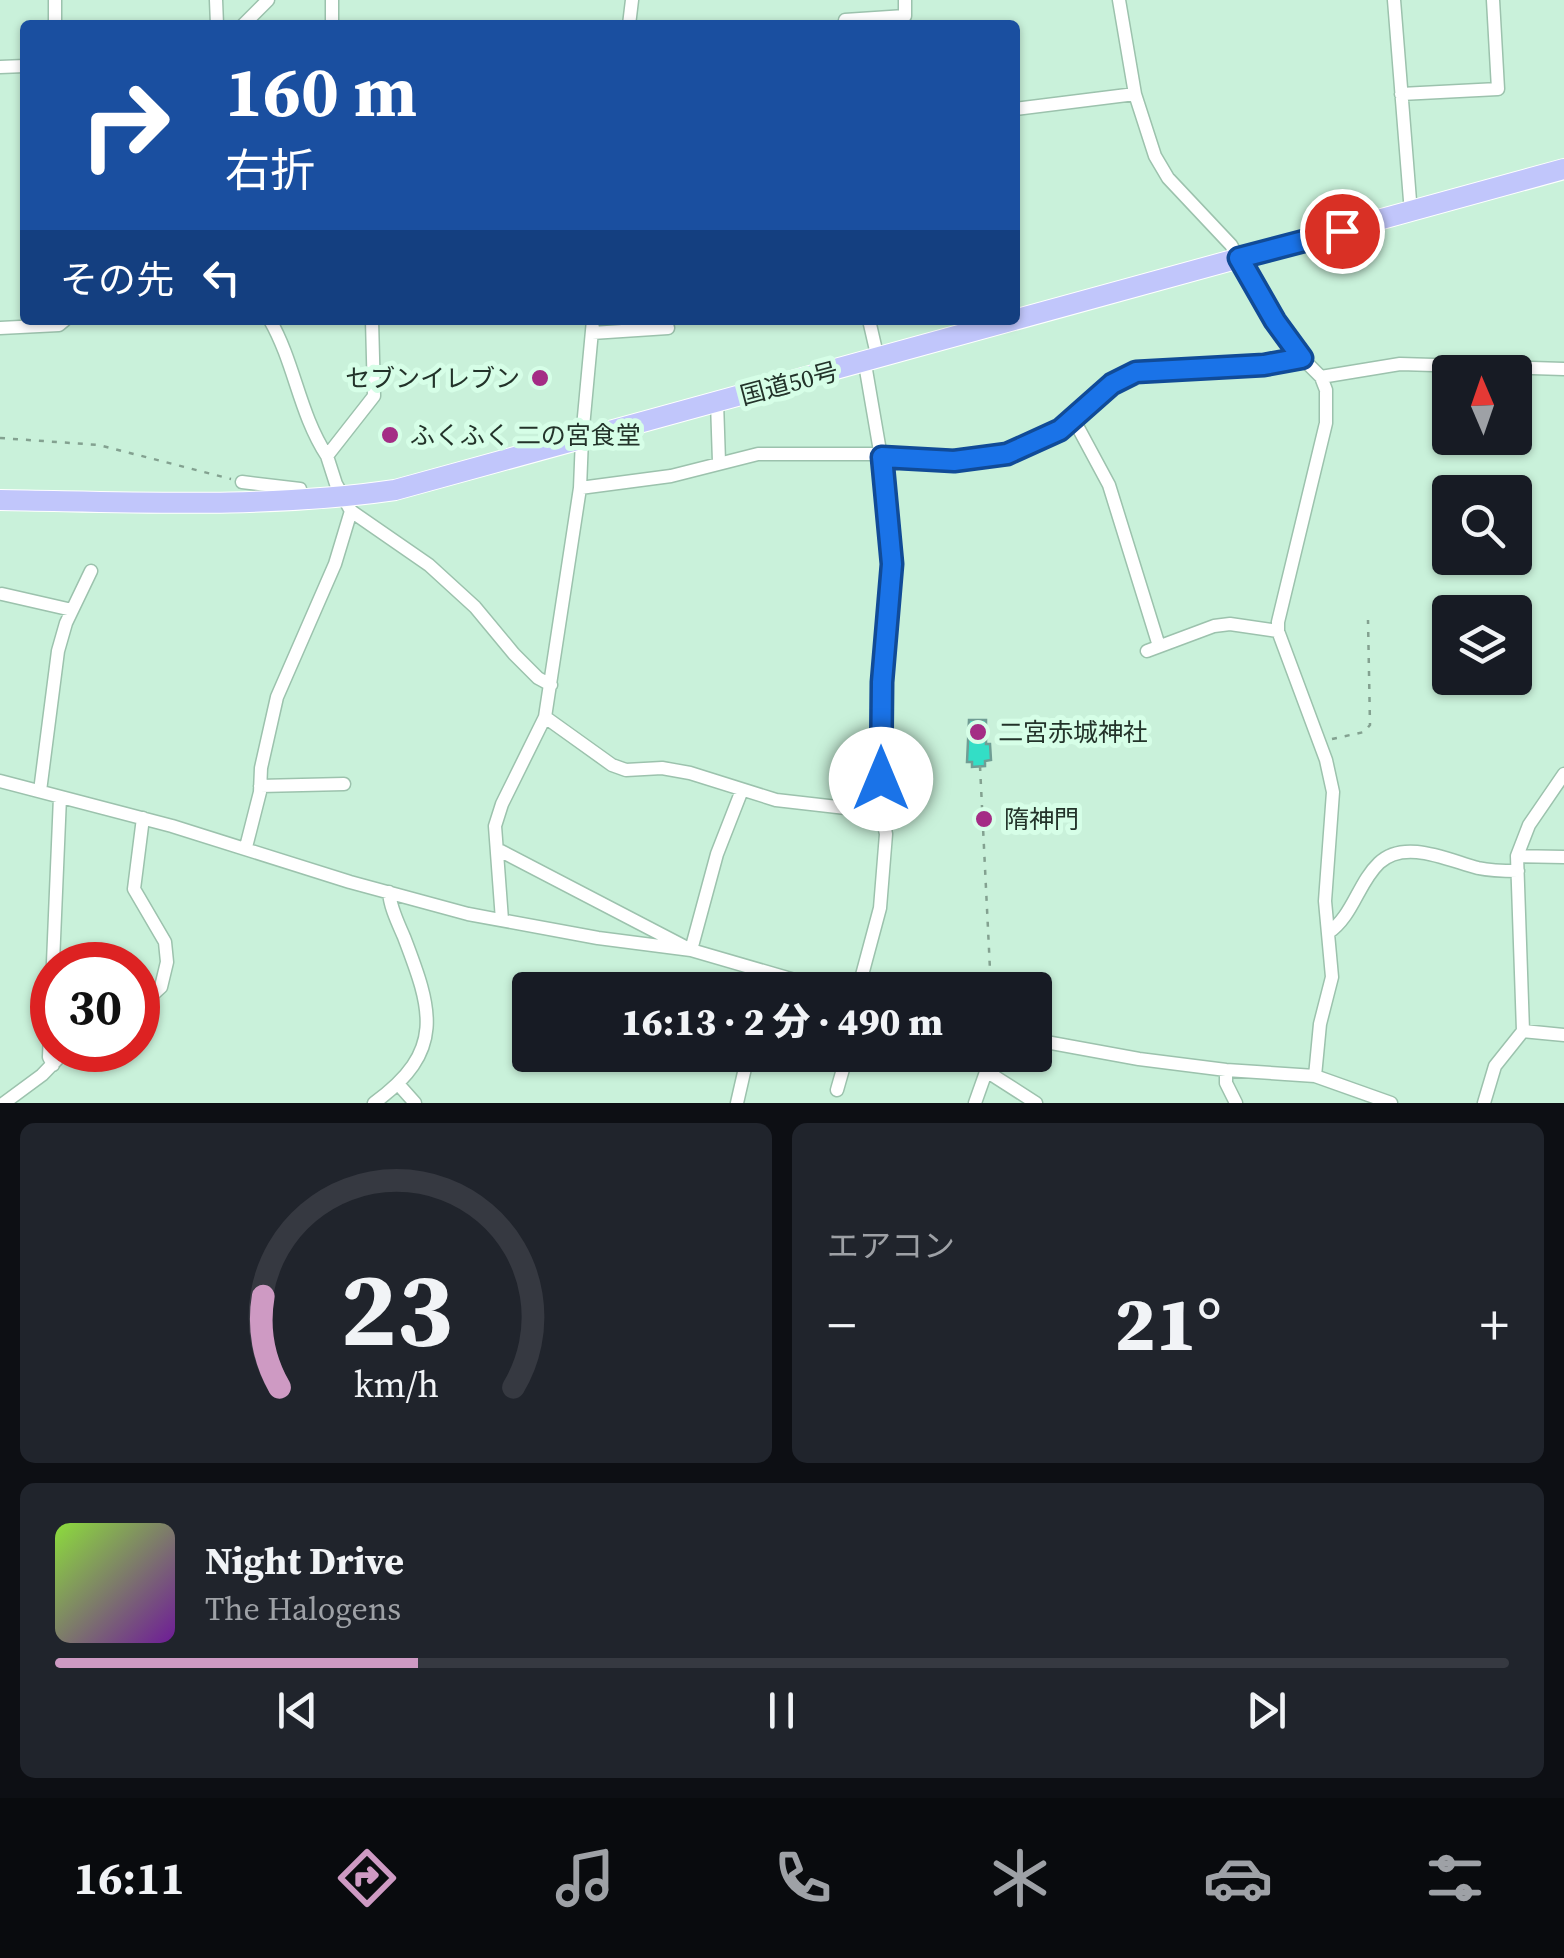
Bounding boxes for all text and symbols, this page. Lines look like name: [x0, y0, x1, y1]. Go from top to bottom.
text: 160 m: [225, 43, 417, 139]
icon: right: [60, 60, 190, 190]
text: 右折: [225, 139, 315, 201]
pin: [1300, 189, 1385, 274]
icon: arrive: [1315, 204, 1370, 259]
icon: left: [194, 250, 249, 305]
text: その先: [60, 254, 174, 306]
street label: 国道50号: [736, 354, 842, 412]
north arrow: [1432, 355, 1532, 455]
map controls: [1432, 355, 1532, 695]
place label: セブンイレブン: [345, 361, 520, 395]
marker: セブンイレブン: [529, 367, 551, 389]
place label: ふくふく 二の宮食堂: [410, 418, 641, 452]
marker: ふくふく 二の宮食堂: [379, 424, 401, 446]
button: search: [1432, 475, 1532, 575]
button: layers: [1432, 595, 1532, 695]
place label: 二宮赤城神社: [998, 715, 1148, 749]
marker: 二宮赤城神社: [967, 721, 989, 743]
position arrow: [829, 727, 933, 831]
place label: 隋神門: [1004, 802, 1079, 836]
marker: 隋神門: [973, 808, 995, 830]
speed limit sign: 30: [30, 942, 160, 1072]
text: 16:13 · 2 分 · 490 m: [621, 996, 943, 1048]
text: エアコン: [827, 1224, 955, 1268]
text: 23: [340, 1237, 452, 1380]
text: 21°: [1114, 1272, 1222, 1375]
text: −: [827, 1287, 856, 1362]
text: +: [1480, 1287, 1509, 1362]
text: km/h: [353, 1360, 439, 1409]
text: Night Drive: [205, 1535, 404, 1587]
text: The Halogens: [205, 1587, 401, 1631]
icon: previous: [270, 1683, 325, 1738]
icon: pause: [754, 1683, 809, 1738]
icon: next: [1239, 1683, 1294, 1738]
icon: directions: [332, 1843, 402, 1913]
icon: music: [550, 1843, 620, 1913]
icon: phone: [768, 1843, 838, 1913]
icon: climate: [985, 1843, 1055, 1913]
icon: car: [1203, 1843, 1273, 1913]
icon: filters: [1420, 1843, 1490, 1913]
text: 16:11: [74, 1847, 185, 1909]

